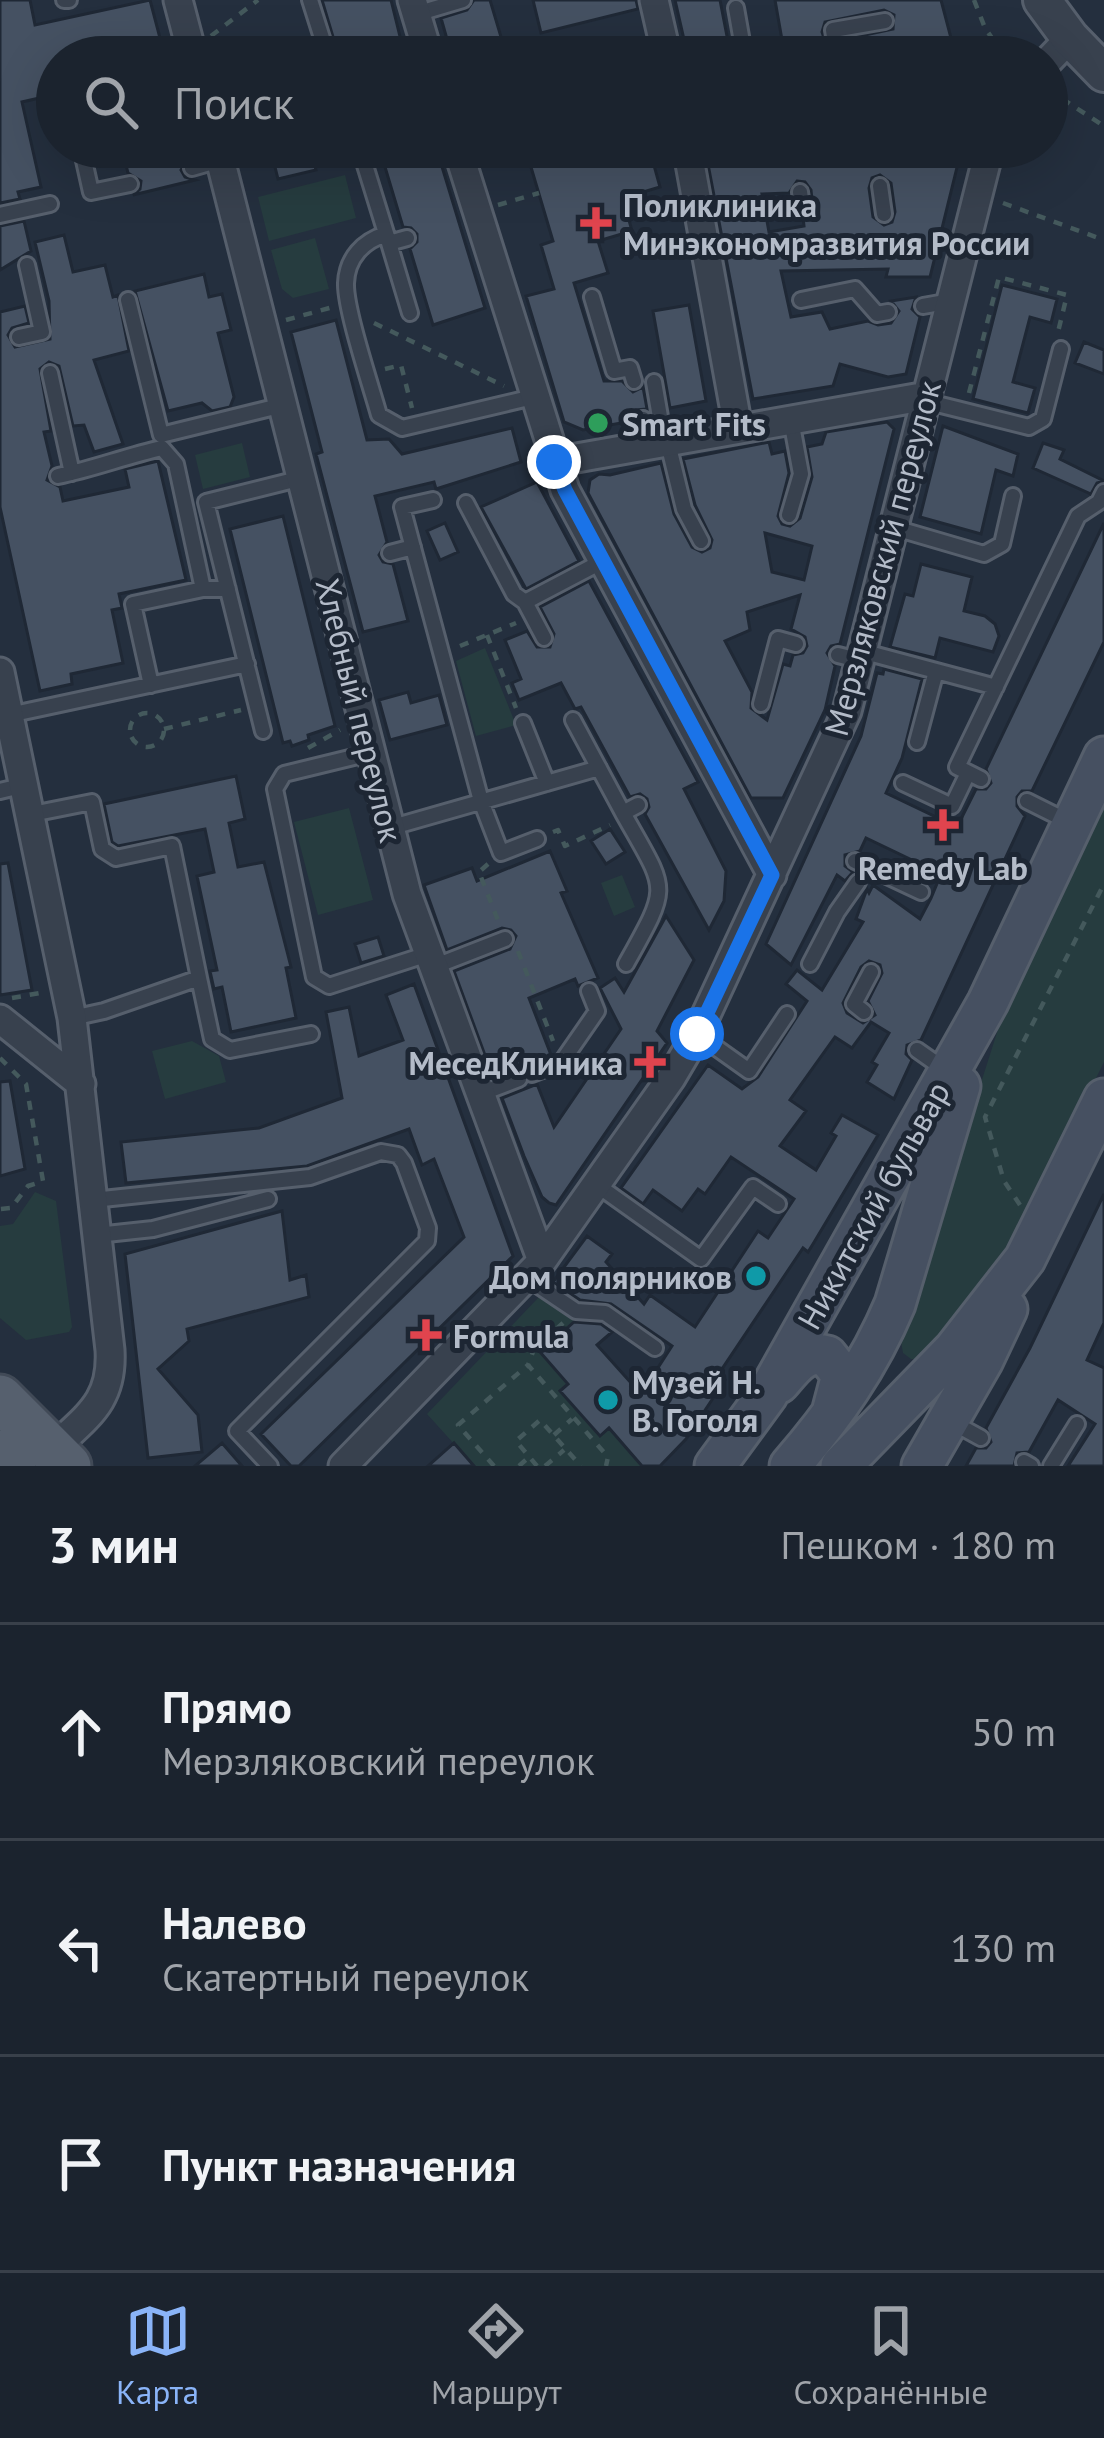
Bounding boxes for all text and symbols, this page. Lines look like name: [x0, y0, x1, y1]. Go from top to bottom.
search box: [36, 36, 1068, 168]
icon: search: [78, 69, 144, 135]
text: Поиск: [174, 73, 294, 131]
place label: Поликлиника Минэкономразвития России: [623, 183, 1030, 264]
marker: Поликлиника Минэкономразвития России: [580, 207, 612, 239]
street label: Мерзляковский переулок: [814, 375, 950, 740]
place label: Smart Fits: [622, 402, 766, 445]
marker: Smart Fits: [585, 410, 611, 436]
route end: [527, 435, 581, 489]
street label: Хлебный переулок: [306, 574, 414, 847]
marker: Remedy Lab: [927, 809, 959, 841]
place label: Remedy Lab: [858, 846, 1028, 889]
route start: [670, 1007, 724, 1061]
place label: МеседКлиника: [409, 1041, 623, 1084]
marker: МеседКлиника: [634, 1046, 666, 1078]
street label: Никитский бульвар: [787, 1073, 959, 1337]
place label: Дом полярников: [489, 1255, 732, 1298]
marker: Дом полярников: [743, 1263, 769, 1289]
place label: Formula: [453, 1314, 569, 1357]
marker: Formula: [410, 1319, 442, 1351]
place label: Музей Н. В. Гоголя: [632, 1360, 761, 1441]
marker: Музей Н. В. Гоголя: [595, 1387, 621, 1413]
text: 3 мин: [48, 1511, 179, 1577]
text: Пешком · 180 m: [780, 1519, 1056, 1570]
text: Прямо: [162, 1677, 292, 1735]
icon: ahead: [48, 1699, 114, 1765]
text: 50 m: [971, 1706, 1056, 1757]
text: Мерзляковский переулок: [162, 1735, 595, 1786]
text: Налево: [162, 1893, 307, 1951]
icon: left: [48, 1915, 114, 1981]
text: 130 m: [950, 1922, 1056, 1973]
text: Скатертный переулок: [162, 1951, 529, 2002]
icon: arrive: [48, 2131, 114, 2197]
text: Пункт назначения: [162, 2135, 516, 2193]
tab: Карта: [116, 2298, 199, 2413]
tab: Маршрут: [431, 2298, 562, 2413]
tab: Сохранённые: [793, 2298, 988, 2413]

